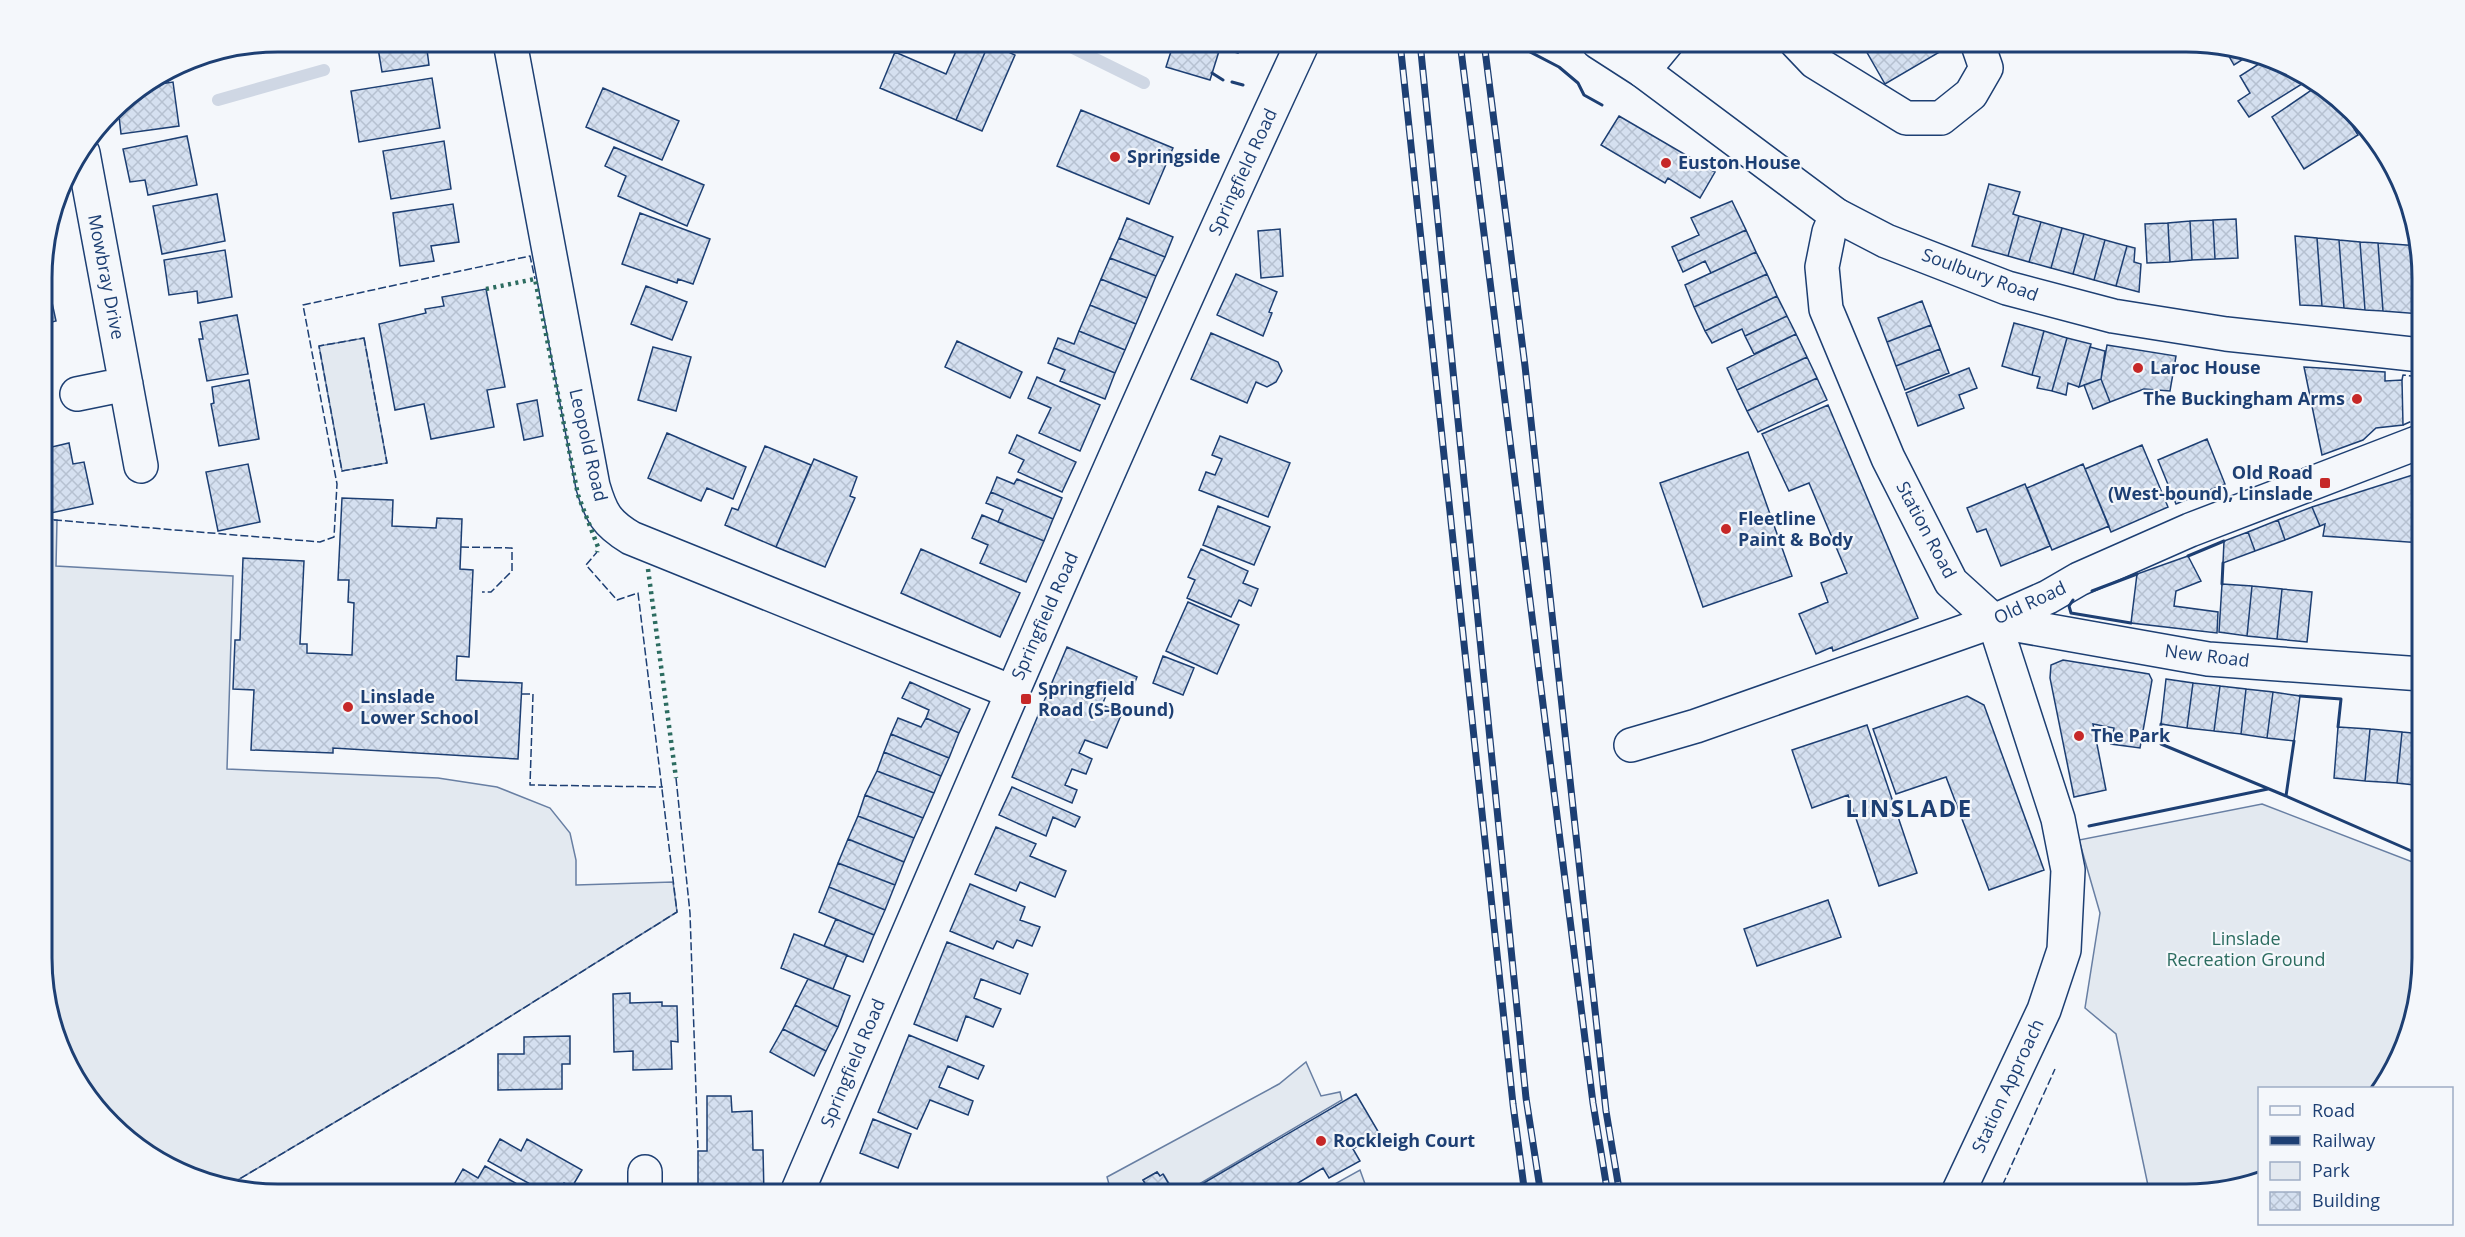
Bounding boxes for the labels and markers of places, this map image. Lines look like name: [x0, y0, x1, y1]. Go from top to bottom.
place label: Springside: [1127, 144, 1220, 168]
marker: Springside: [1108, 150, 1122, 164]
place label: Euston House: [1678, 150, 1801, 174]
marker: Euston House: [1659, 156, 1673, 170]
place label: Laroc House: [2150, 355, 2261, 379]
marker: Laroc House: [2131, 361, 2145, 375]
place label: The Buckingham Arms: [2143, 386, 2345, 410]
marker: The Buckingham Arms: [2350, 392, 2364, 406]
place label: Old Road (West-bound), Linslade: [2108, 460, 2313, 505]
marker: Old Road (West-bound), Linslade: [2318, 476, 2332, 490]
place label: Fleetline Paint & Body: [1738, 506, 1854, 551]
marker: Fleetline Paint & Body: [1719, 522, 1733, 536]
place label: Springfield Road (S-Bound): [1038, 676, 1174, 721]
place label: Linslade Lower School: [360, 684, 479, 729]
marker: Springfield Road (S-Bound): [1019, 692, 1033, 706]
marker: Linslade Lower School: [341, 700, 355, 714]
place label: The Park: [2091, 723, 2171, 747]
marker: The Park: [2072, 729, 2086, 743]
place label: Rockleigh Court: [1333, 1128, 1475, 1152]
marker: Rockleigh Court: [1314, 1134, 1328, 1148]

